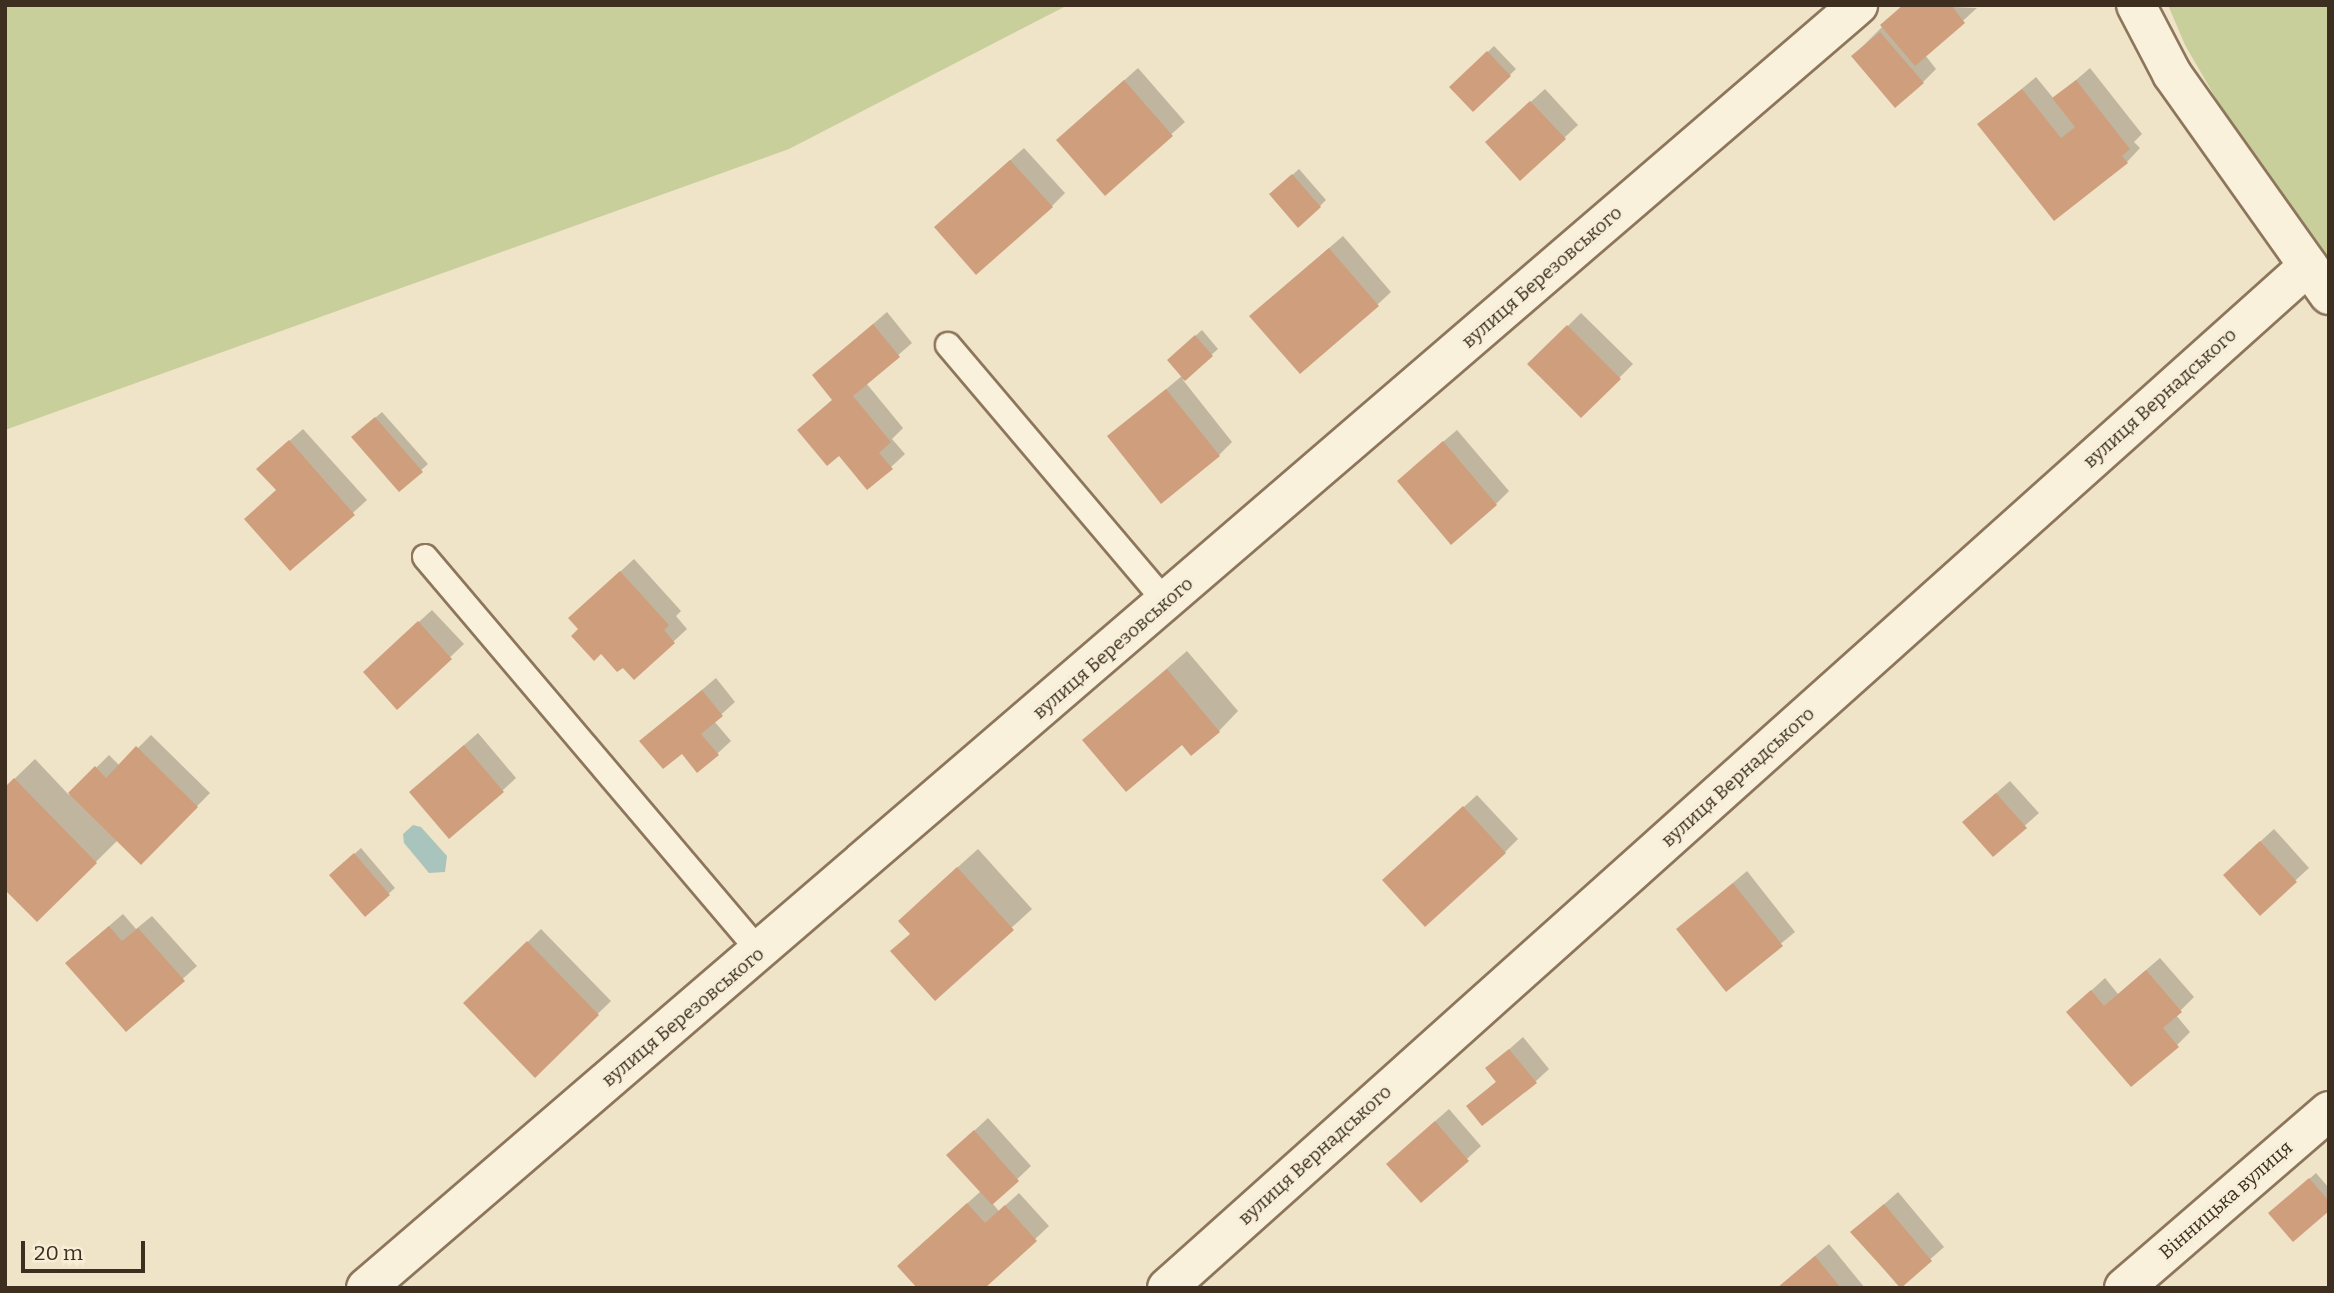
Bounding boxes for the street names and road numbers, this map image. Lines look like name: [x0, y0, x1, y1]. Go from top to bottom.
street label: вулиця Березовського: [1457, 201, 1627, 353]
street label: вулиця Вернадського: [2079, 323, 2241, 473]
street label: вулиця Березовського: [1028, 572, 1198, 724]
street label: вулиця Вернадського: [1657, 702, 1819, 852]
street label: вулиця Березовського: [597, 942, 769, 1092]
street label: вулиця Вернадського: [1234, 1080, 1396, 1230]
street label: Вінницька вулиця: [2155, 1136, 2297, 1264]

